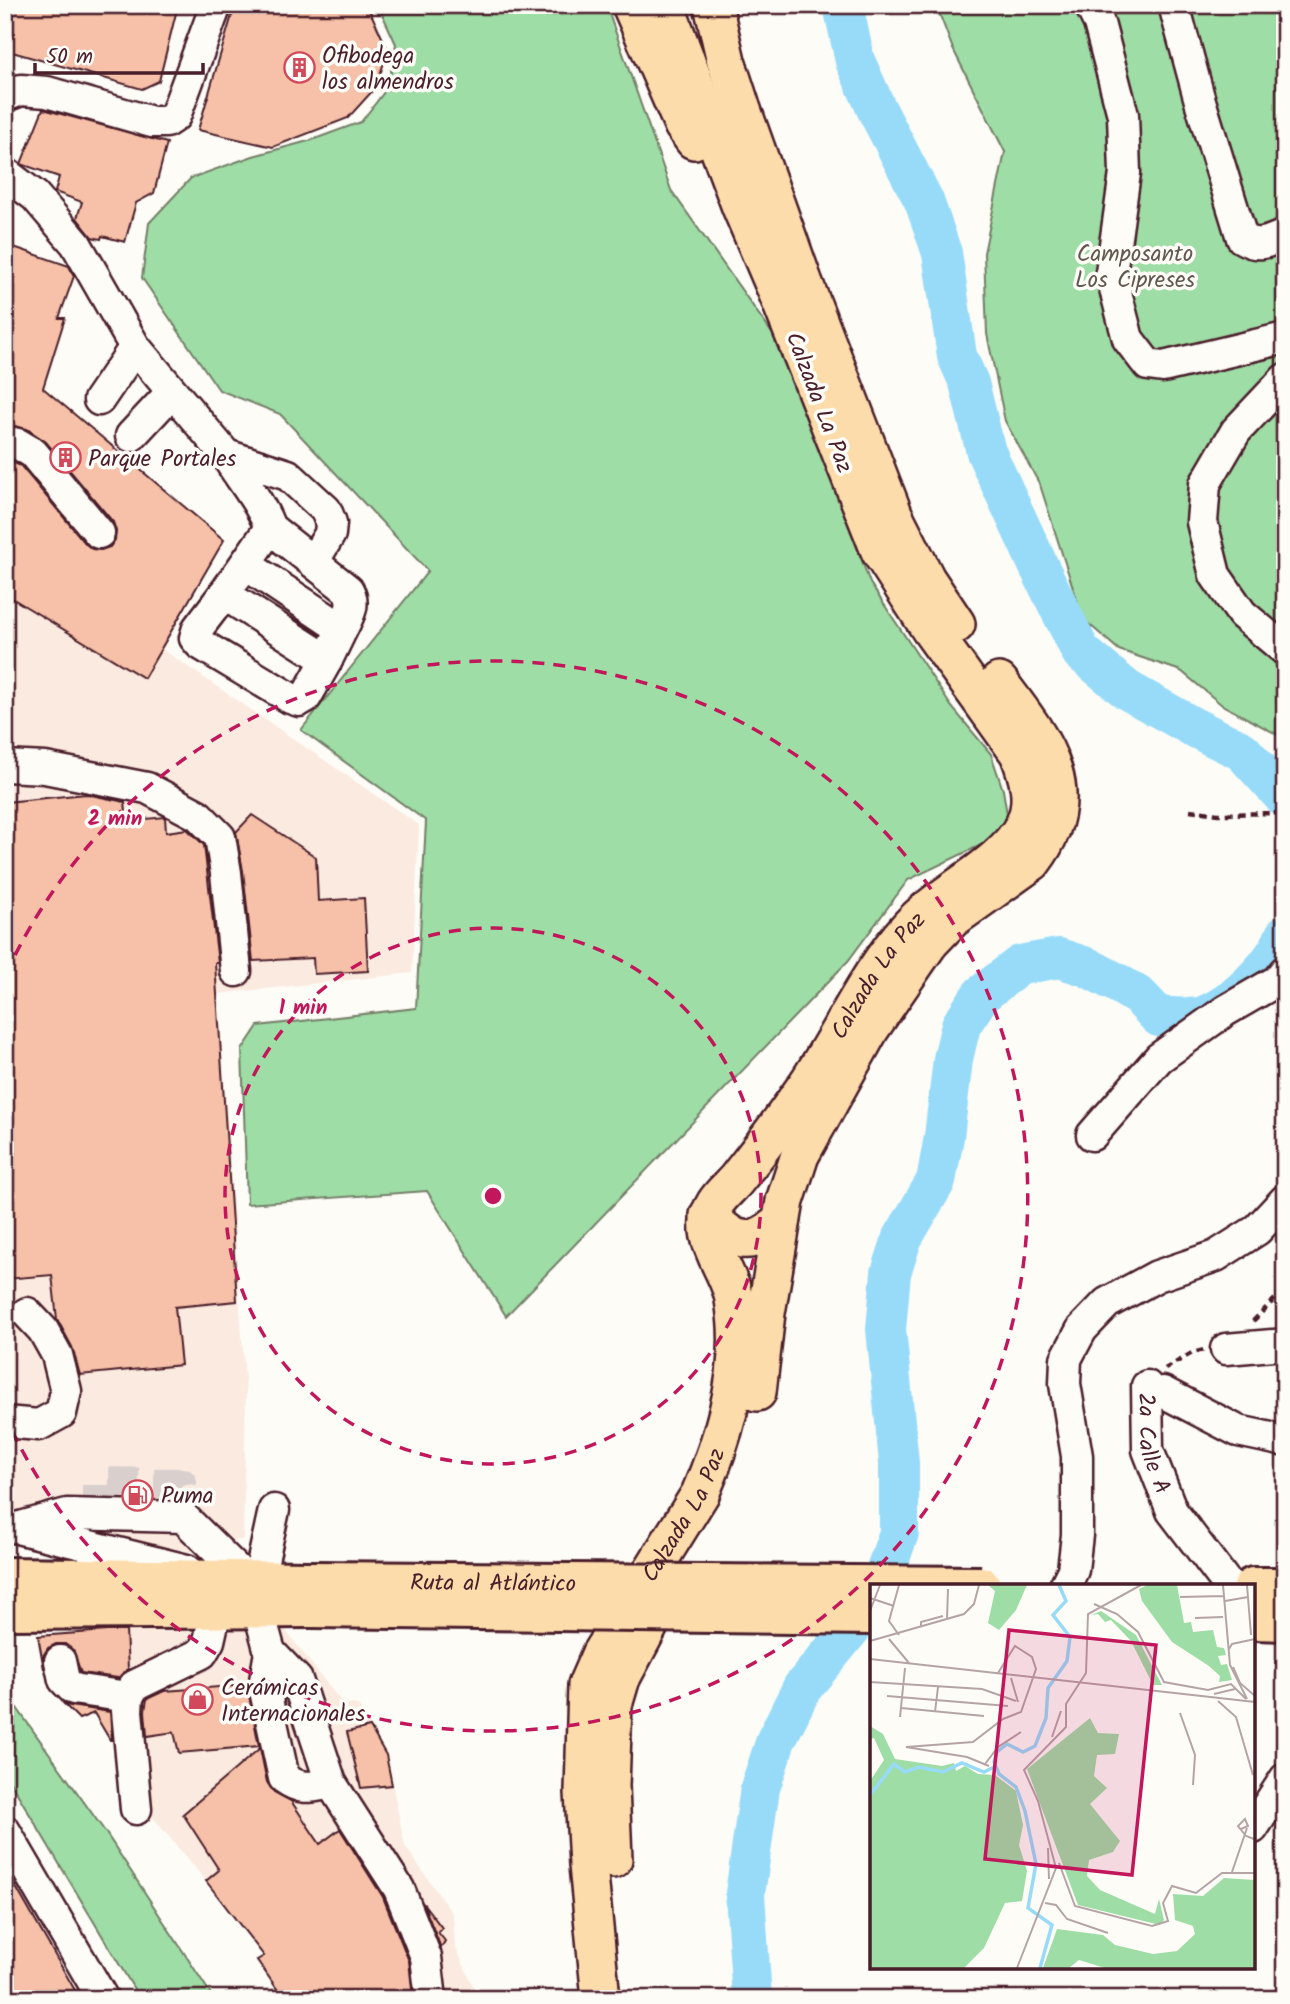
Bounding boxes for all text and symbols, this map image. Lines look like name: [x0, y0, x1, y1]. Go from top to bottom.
scale bar: [35, 32, 203, 76]
place label: Ofibodega los almendros: [322, 39, 454, 101]
text: 50 m: [46, 41, 93, 74]
building icon: Ofibodega los almendros: [282, 51, 316, 85]
park label: Camposanto Los Cipreses: [1075, 237, 1195, 299]
street label: Calzada La Paz: [775, 327, 862, 479]
building icon: Parque Portales: [48, 441, 82, 475]
place label: Parque Portales: [88, 442, 237, 478]
text: 2 min: [88, 803, 142, 836]
street label: Calzada La Paz: [822, 904, 935, 1047]
text: 1 min: [279, 992, 327, 1025]
centre of rings: [481, 1184, 505, 1208]
street label: 2a Calle A: [1127, 1392, 1180, 1500]
street label: Calzada La Paz: [633, 1444, 736, 1590]
fuel station icon: Puma: [121, 1478, 155, 1512]
place label: Puma: [161, 1479, 214, 1515]
street label: Ruta al Atlántico: [410, 1566, 576, 1603]
inset map: [870, 1584, 1255, 1969]
place label: Cerámicas Internacionales: [221, 1671, 365, 1733]
shop icon: Cerámicas Internacionales: [181, 1683, 215, 1717]

